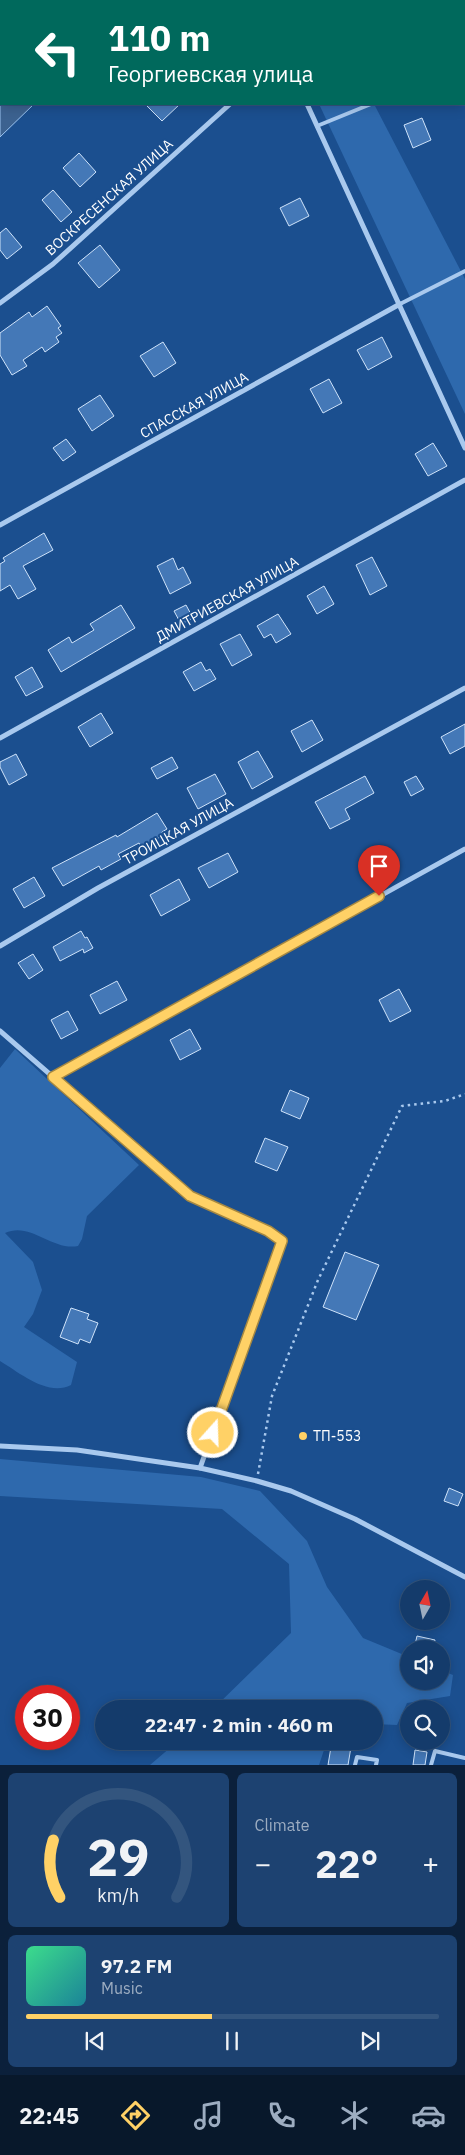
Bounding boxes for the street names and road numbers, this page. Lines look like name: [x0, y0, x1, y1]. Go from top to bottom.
street label: ВОСКРЕСЕНСКАЯ УЛИЦА: [41, 135, 177, 259]
street label: СПАССКАЯ УЛИЦА: [137, 368, 251, 442]
street label: ДМИТРИЕВСКАЯ УЛИЦА: [152, 552, 302, 646]
street label: ТРОИЦКАЯ УЛИЦА: [120, 793, 236, 869]

